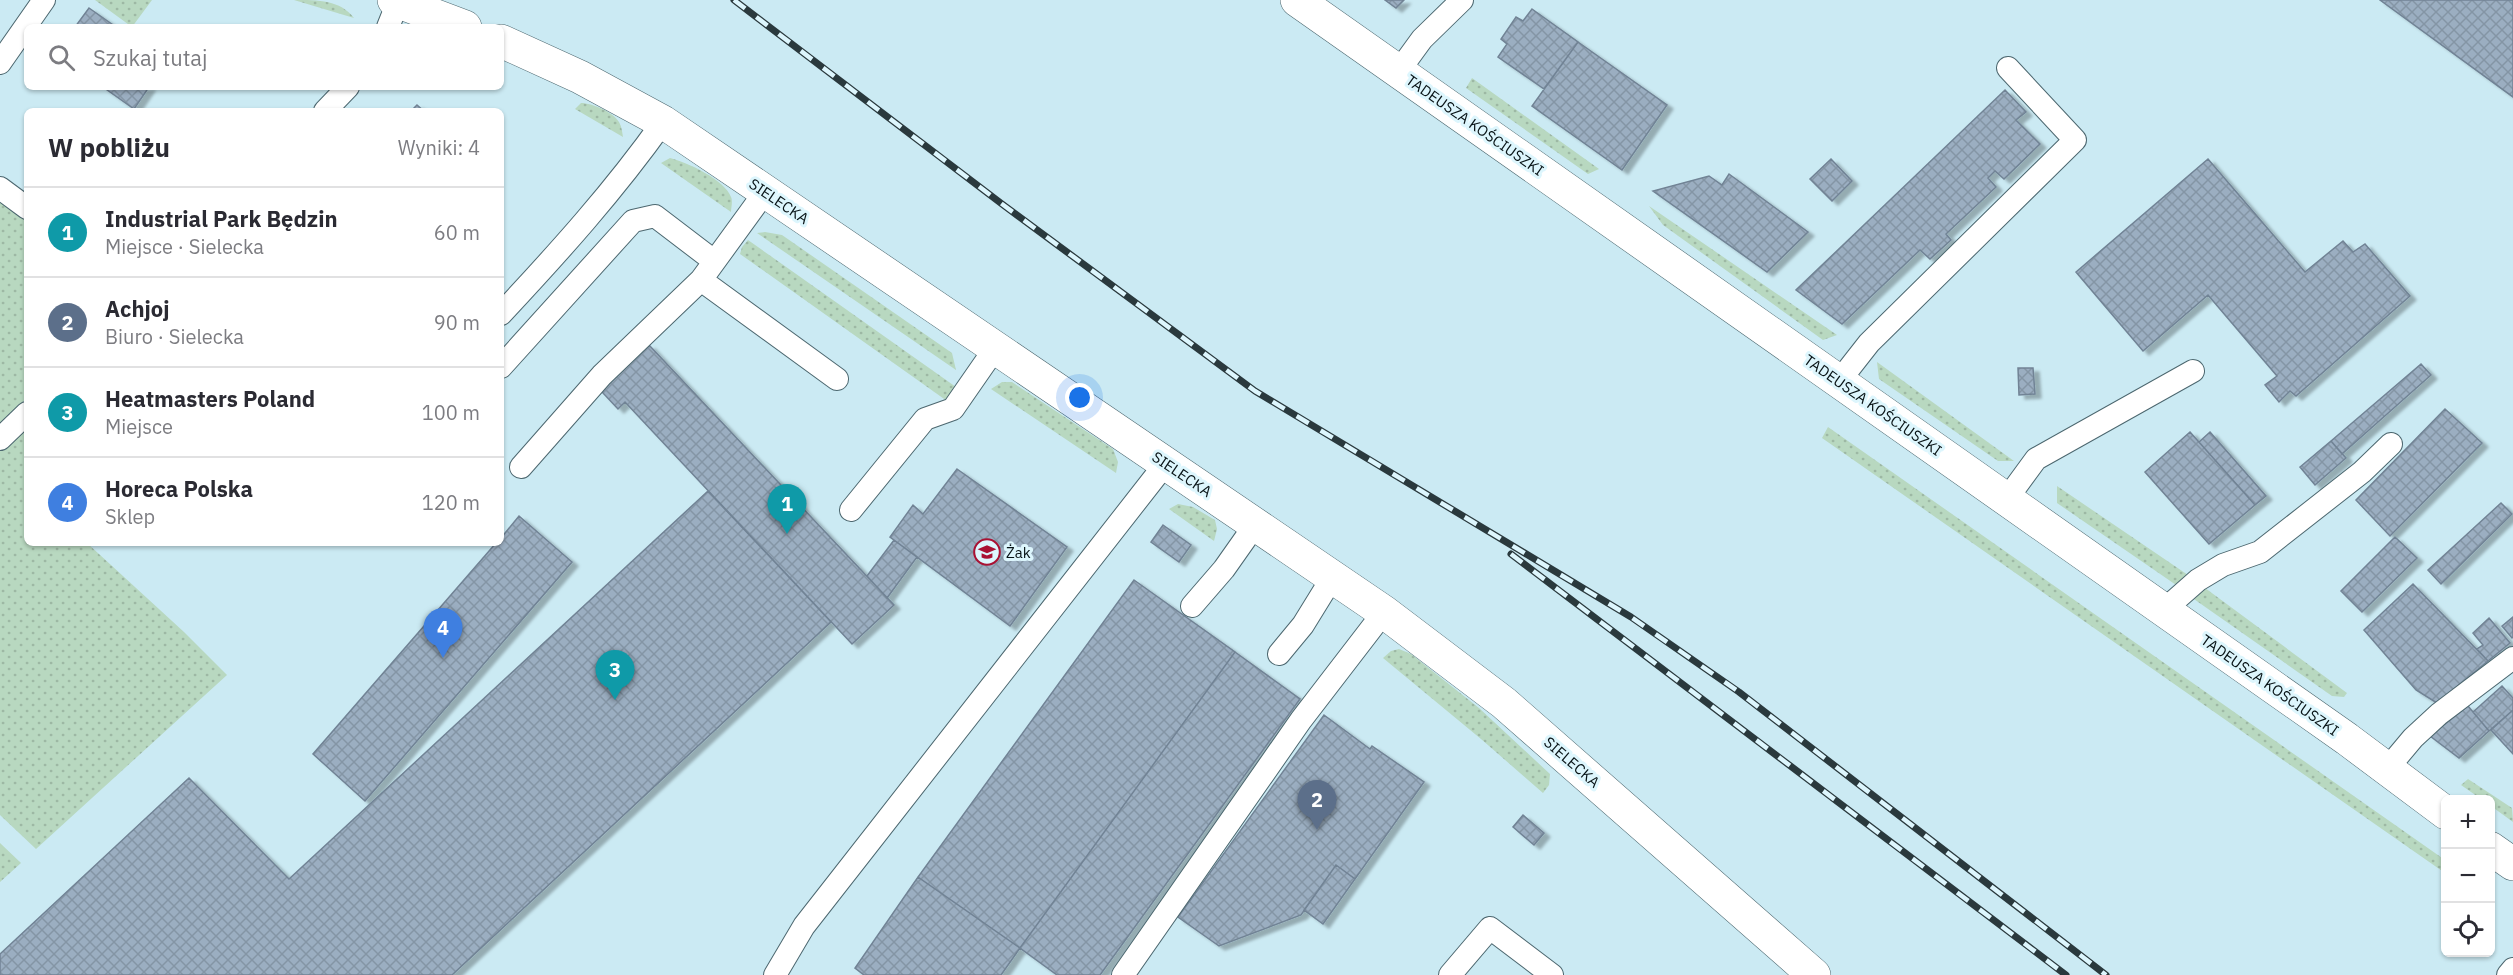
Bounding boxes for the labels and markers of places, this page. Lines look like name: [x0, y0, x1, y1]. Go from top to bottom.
pin: 1: [768, 484, 806, 534]
school or university icon: Żak: [972, 537, 1002, 567]
place label: Żak: [1006, 543, 1031, 562]
pin: 4: [424, 608, 462, 658]
pin: 3: [596, 650, 634, 700]
pin: 2: [1298, 780, 1336, 830]

